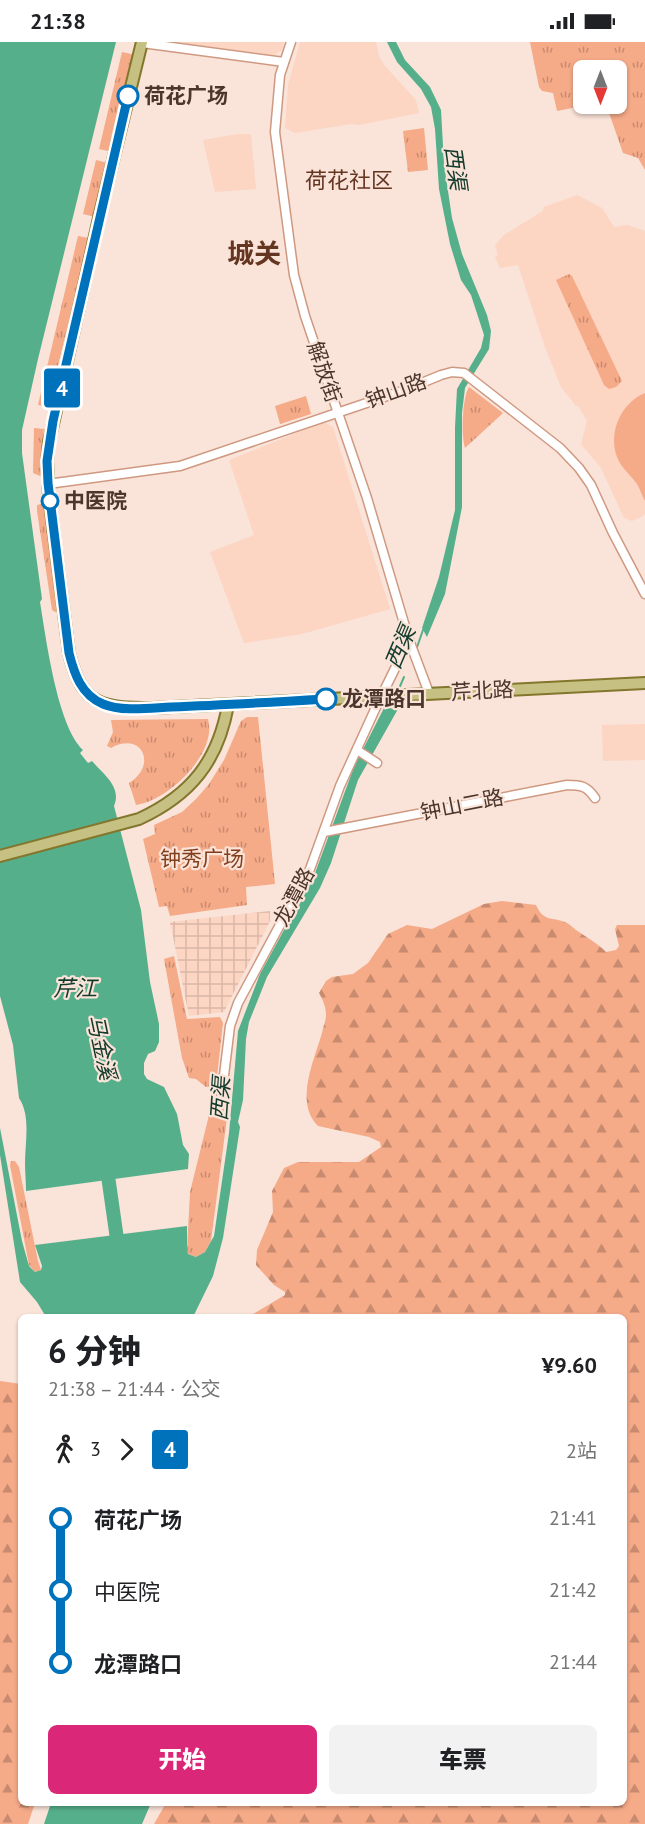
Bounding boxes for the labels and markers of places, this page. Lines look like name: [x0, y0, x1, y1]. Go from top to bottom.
place label: 荷花广场: [144, 82, 228, 109]
marker: 荷花广场: [117, 85, 139, 107]
place label: 中医院: [64, 487, 127, 514]
marker: 中医院: [41, 492, 59, 510]
place label: 龙潭路口: [342, 685, 426, 712]
marker: 龙潭路口: [315, 688, 337, 710]

